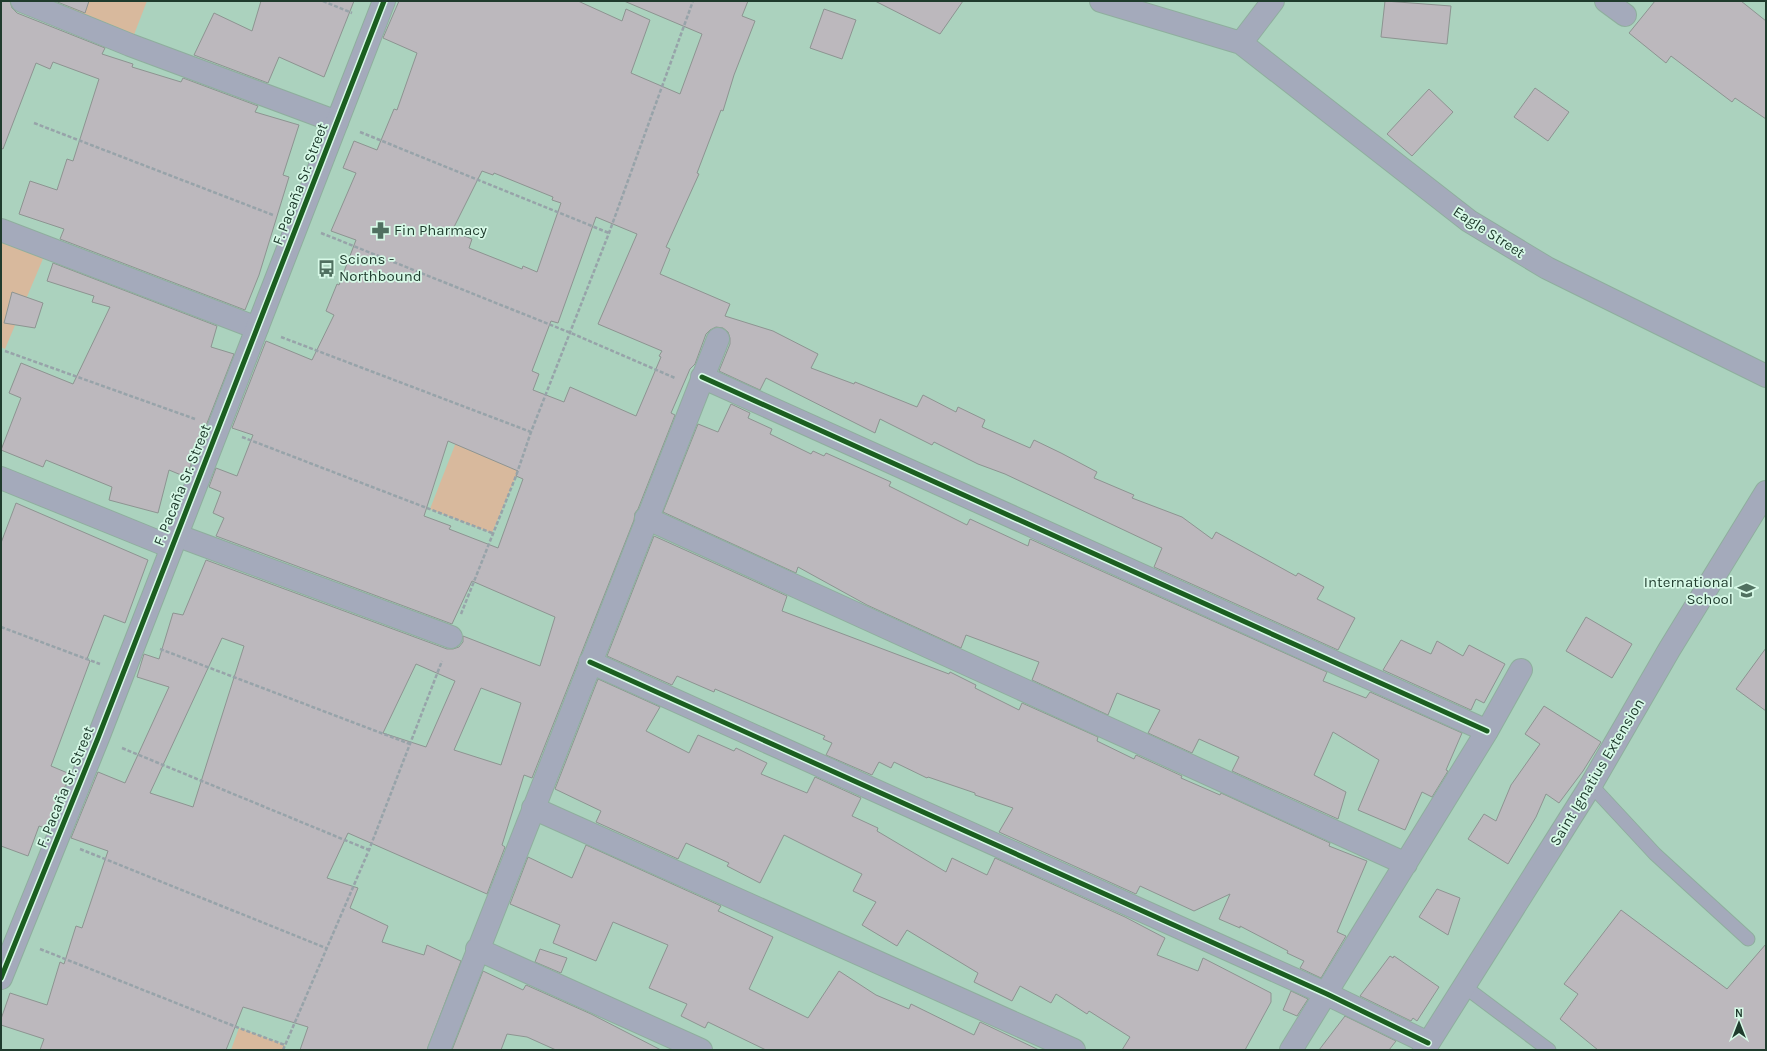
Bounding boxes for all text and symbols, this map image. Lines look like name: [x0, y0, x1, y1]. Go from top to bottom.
street label: F. Pacaña Sr. Street: [268, 120, 332, 248]
street label: Eagle Street: [1450, 202, 1529, 262]
pharmacy icon: Fin Pharmacy: [371, 220, 391, 240]
place label: Fin Pharmacy: [394, 221, 487, 239]
place label: Scions - Northbound: [339, 250, 422, 285]
bus stop icon: Scions - Northbound: [316, 258, 336, 278]
street label: F. Pacaña Sr. Street: [149, 421, 215, 548]
place label: International School: [1644, 573, 1733, 608]
school or university icon: International School: [1736, 581, 1756, 601]
street label: Saint Ignatius Extension: [1546, 695, 1648, 849]
street label: F. Pacaña Sr. Street: [32, 723, 98, 850]
north arrow: [1719, 1003, 1759, 1043]
text: N: [1735, 1007, 1743, 1020]

